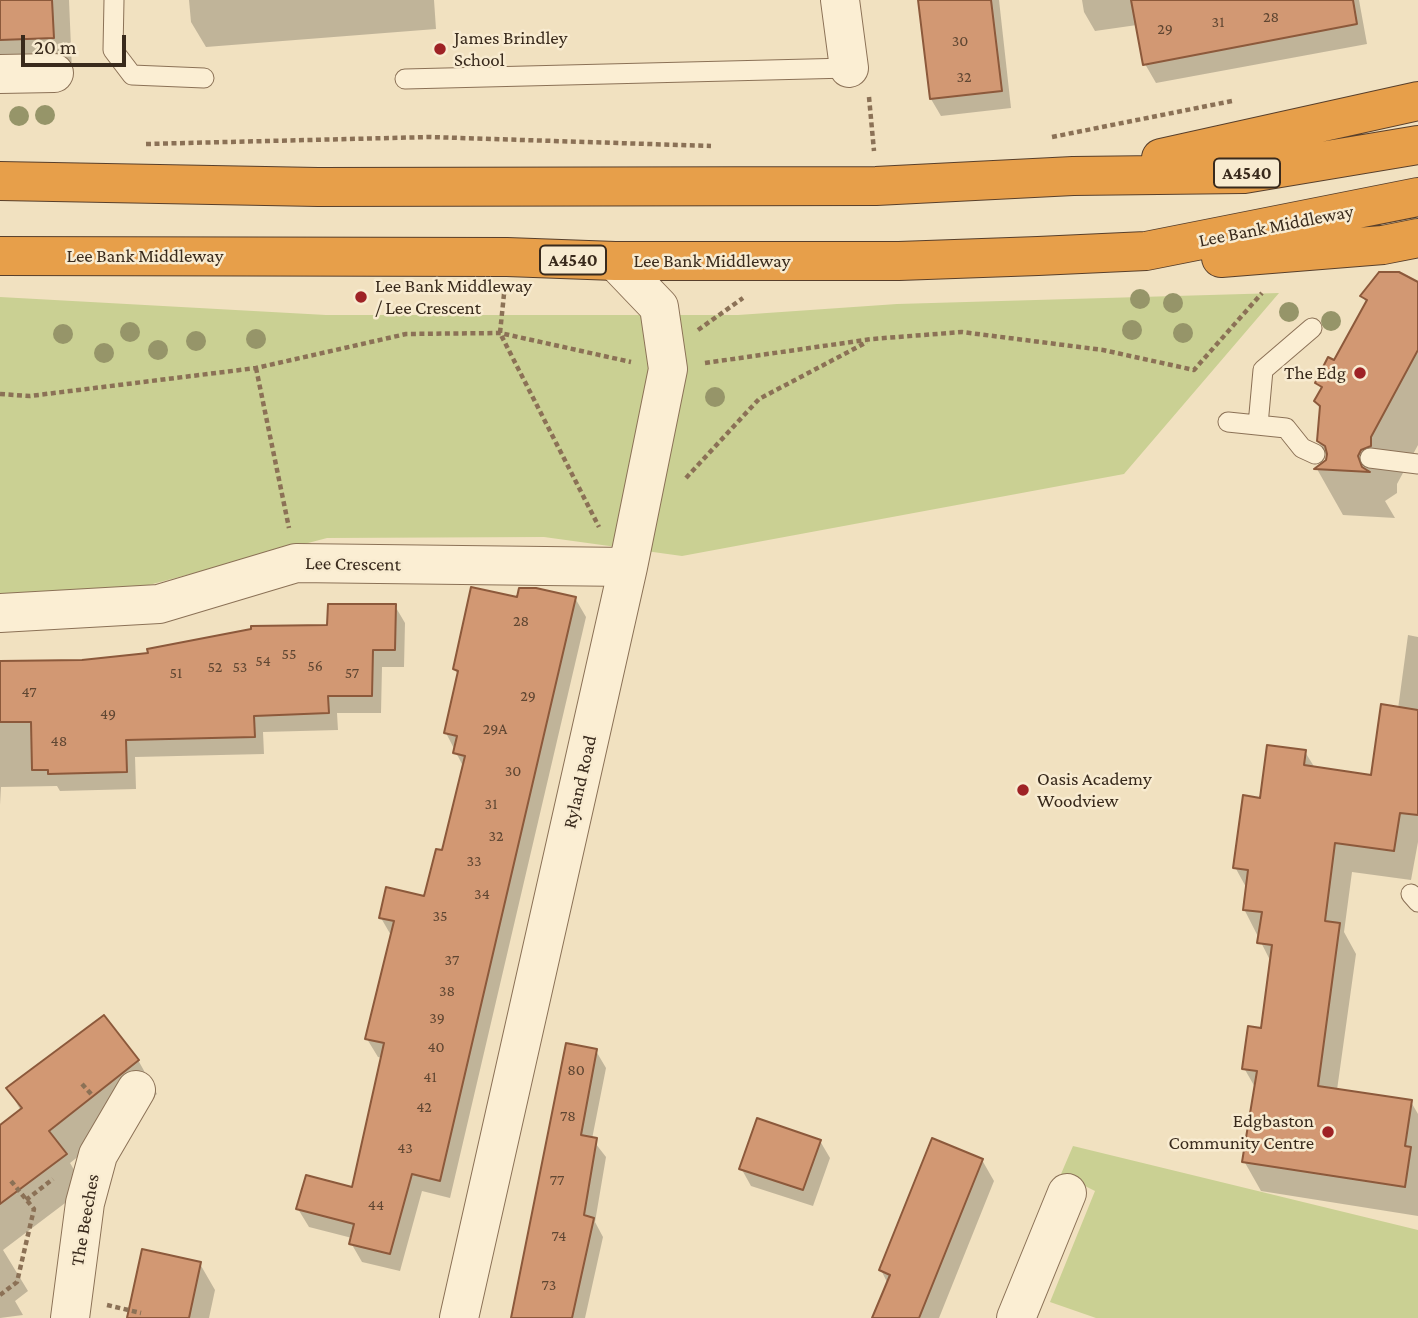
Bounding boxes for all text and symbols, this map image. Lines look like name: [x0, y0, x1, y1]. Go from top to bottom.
house number: 28: [1263, 7, 1279, 27]
house number: 31: [1212, 12, 1224, 32]
house number: 29: [1157, 19, 1173, 39]
scale bar: [24, 21, 130, 65]
place label: James Brindley School: [454, 27, 567, 71]
house number: 30: [952, 31, 968, 51]
text: 20 m: [34, 35, 77, 59]
marker: James Brindley School: [432, 41, 448, 57]
house number: 32: [956, 67, 972, 87]
road number: A4540: [1214, 158, 1280, 188]
street label: Lee Bank Middleway: [1197, 200, 1355, 252]
street label: Lee Bank Middleway: [66, 245, 224, 267]
road number: A4540: [540, 246, 606, 274]
street label: Lee Bank Middleway: [633, 250, 791, 272]
place label: Lee Bank Middleway / Lee Crescent: [375, 275, 532, 319]
marker: Lee Bank Middleway / Lee Crescent: [353, 289, 369, 305]
place label: The Edg: [1284, 362, 1346, 384]
marker: The Edg: [1352, 365, 1368, 381]
street label: Lee Crescent: [305, 552, 401, 576]
house number: 28: [513, 611, 529, 631]
house number: 55: [282, 644, 296, 664]
house number: 54: [255, 651, 271, 671]
house number: 56: [307, 656, 323, 676]
house number: 52: [208, 657, 222, 677]
house number: 53: [233, 657, 247, 677]
house number: 51: [170, 663, 182, 683]
house number: 57: [345, 663, 359, 683]
house number: 47: [21, 682, 37, 702]
house number: 29: [520, 686, 536, 706]
house number: 49: [100, 704, 116, 724]
house number: 29A: [483, 719, 507, 739]
house number: 48: [51, 731, 67, 751]
street label: Ryland Road: [558, 733, 602, 831]
house number: 30: [505, 761, 521, 781]
place label: Oasis Academy Woodview: [1037, 768, 1152, 812]
marker: Oasis Academy Woodview: [1015, 782, 1031, 798]
house number: 31: [485, 794, 497, 814]
house number: 32: [488, 826, 504, 846]
house number: 33: [466, 851, 482, 871]
house number: 34: [474, 884, 490, 904]
house number: 35: [432, 906, 448, 926]
house number: 37: [445, 950, 459, 970]
house number: 38: [439, 981, 455, 1001]
house number: 39: [429, 1008, 445, 1028]
house number: 40: [427, 1037, 445, 1057]
house number: 80: [567, 1060, 585, 1080]
house number: 41: [423, 1067, 437, 1087]
house number: 42: [416, 1097, 432, 1117]
house number: 78: [560, 1106, 576, 1126]
place label: Edgbaston Community Centre: [1169, 1110, 1314, 1154]
marker: Edgbaston Community Centre: [1320, 1124, 1336, 1140]
house number: 43: [397, 1138, 413, 1158]
house number: 77: [550, 1170, 564, 1190]
street label: The Beeches: [66, 1172, 104, 1268]
house number: 44: [368, 1195, 384, 1215]
house number: 74: [551, 1226, 567, 1246]
house number: 73: [542, 1275, 556, 1295]

